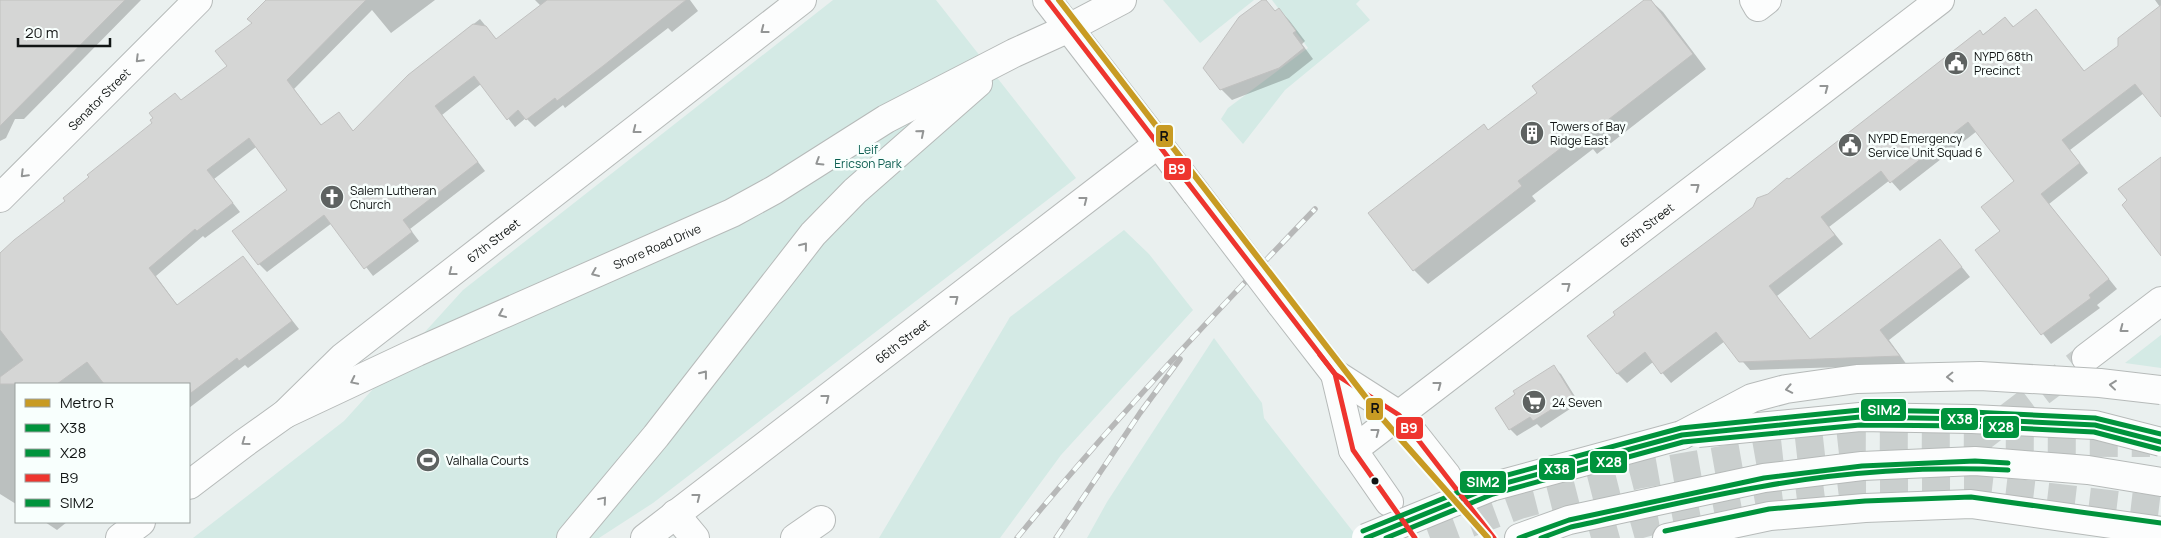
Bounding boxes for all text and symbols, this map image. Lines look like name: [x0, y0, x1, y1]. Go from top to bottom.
scale bar: [18, 15, 110, 47]
text: 20 m: [25, 22, 58, 43]
one-way arrow: [760, 24, 770, 33]
place label: NYPD 68th Precinct: [1974, 48, 2033, 79]
public building icon: NYPD 68th Precinct: [1943, 50, 1969, 76]
one-way arrow: [136, 53, 145, 62]
street label: Senator Street: [64, 64, 134, 134]
one-way arrow: [1819, 86, 1828, 94]
place label: Towers of Bay Ridge East: [1550, 118, 1626, 149]
building icon: Towers of Bay Ridge East: [1519, 120, 1545, 146]
one-way arrow: [632, 124, 641, 133]
line badge: R: [1155, 124, 1174, 148]
text: R: [1159, 126, 1169, 145]
one-way arrow: [915, 129, 924, 138]
place label: NYPD Emergency Service Unit Squad 6: [1868, 130, 1982, 161]
public building icon: NYPD Emergency Service Unit Squad 6: [1837, 132, 1863, 158]
park label: Leif Ericson Park: [834, 141, 903, 172]
one-way arrow: [815, 156, 824, 166]
line badge: B9: [1163, 157, 1192, 181]
text: B9: [1168, 159, 1186, 178]
one-way arrow: [21, 168, 30, 177]
place label: Salem Lutheran Church: [350, 182, 436, 213]
church icon: Salem Lutheran Church: [319, 184, 345, 210]
one-way arrow: [1690, 185, 1699, 193]
one-way arrow: [1078, 198, 1087, 206]
street label: 65th Street: [1616, 199, 1677, 251]
street label: 67th Street: [463, 214, 523, 266]
street label: Shore Road Drive: [610, 219, 703, 273]
one-way arrow: [799, 242, 808, 251]
one-way arrow: [591, 266, 600, 277]
one-way arrow: [449, 267, 458, 275]
one-way arrow: [1561, 283, 1571, 292]
one-way arrow: [949, 297, 958, 305]
one-way arrow: [498, 307, 507, 318]
street label: 66th Street: [871, 314, 933, 367]
one-way arrow: [2120, 324, 2129, 333]
one-way arrow: [699, 371, 707, 380]
one-way arrow: [1946, 371, 1954, 382]
one-way arrow: [350, 374, 359, 385]
one-way arrow: [2108, 380, 2116, 391]
one-way arrow: [1432, 382, 1441, 390]
legend: [15, 383, 190, 523]
one-way arrow: [1784, 383, 1793, 394]
supermarket icon: 24 Seven: [1521, 389, 1547, 415]
text: Metro R: [60, 392, 114, 413]
place label: 24 Seven: [1552, 394, 1602, 411]
one-way arrow: [820, 396, 829, 404]
line badge: R: [1365, 397, 1384, 421]
text: R: [1370, 398, 1380, 417]
line badge: SIM2: [1860, 398, 1907, 422]
text: SIM2: [1867, 400, 1901, 419]
line badge: X38: [1940, 407, 1979, 431]
text: X38: [1947, 409, 1973, 428]
line badge: X28: [1982, 415, 2020, 439]
line badge: B9: [1395, 416, 1424, 440]
text: X38: [60, 417, 86, 438]
text: X28: [1988, 417, 2014, 436]
text: B9: [1400, 418, 1418, 437]
one-way arrow: [1370, 429, 1380, 438]
one-way arrow: [241, 436, 251, 445]
text: X28: [60, 442, 86, 463]
sports icon: Valhalla Courts: [415, 447, 441, 473]
line badge: X28: [1589, 450, 1628, 474]
place label: Valhalla Courts: [446, 452, 529, 469]
text: X28: [1596, 452, 1622, 471]
line badge: X38: [1538, 457, 1576, 481]
text: X38: [1544, 459, 1570, 478]
text: B9: [60, 467, 79, 488]
line badge: SIM2: [1459, 470, 1507, 494]
text: SIM2: [1466, 472, 1500, 491]
unlabelled marker: [1370, 476, 1380, 486]
text: SIM2: [60, 492, 94, 513]
one-way arrow: [691, 495, 700, 503]
one-way arrow: [597, 497, 606, 506]

